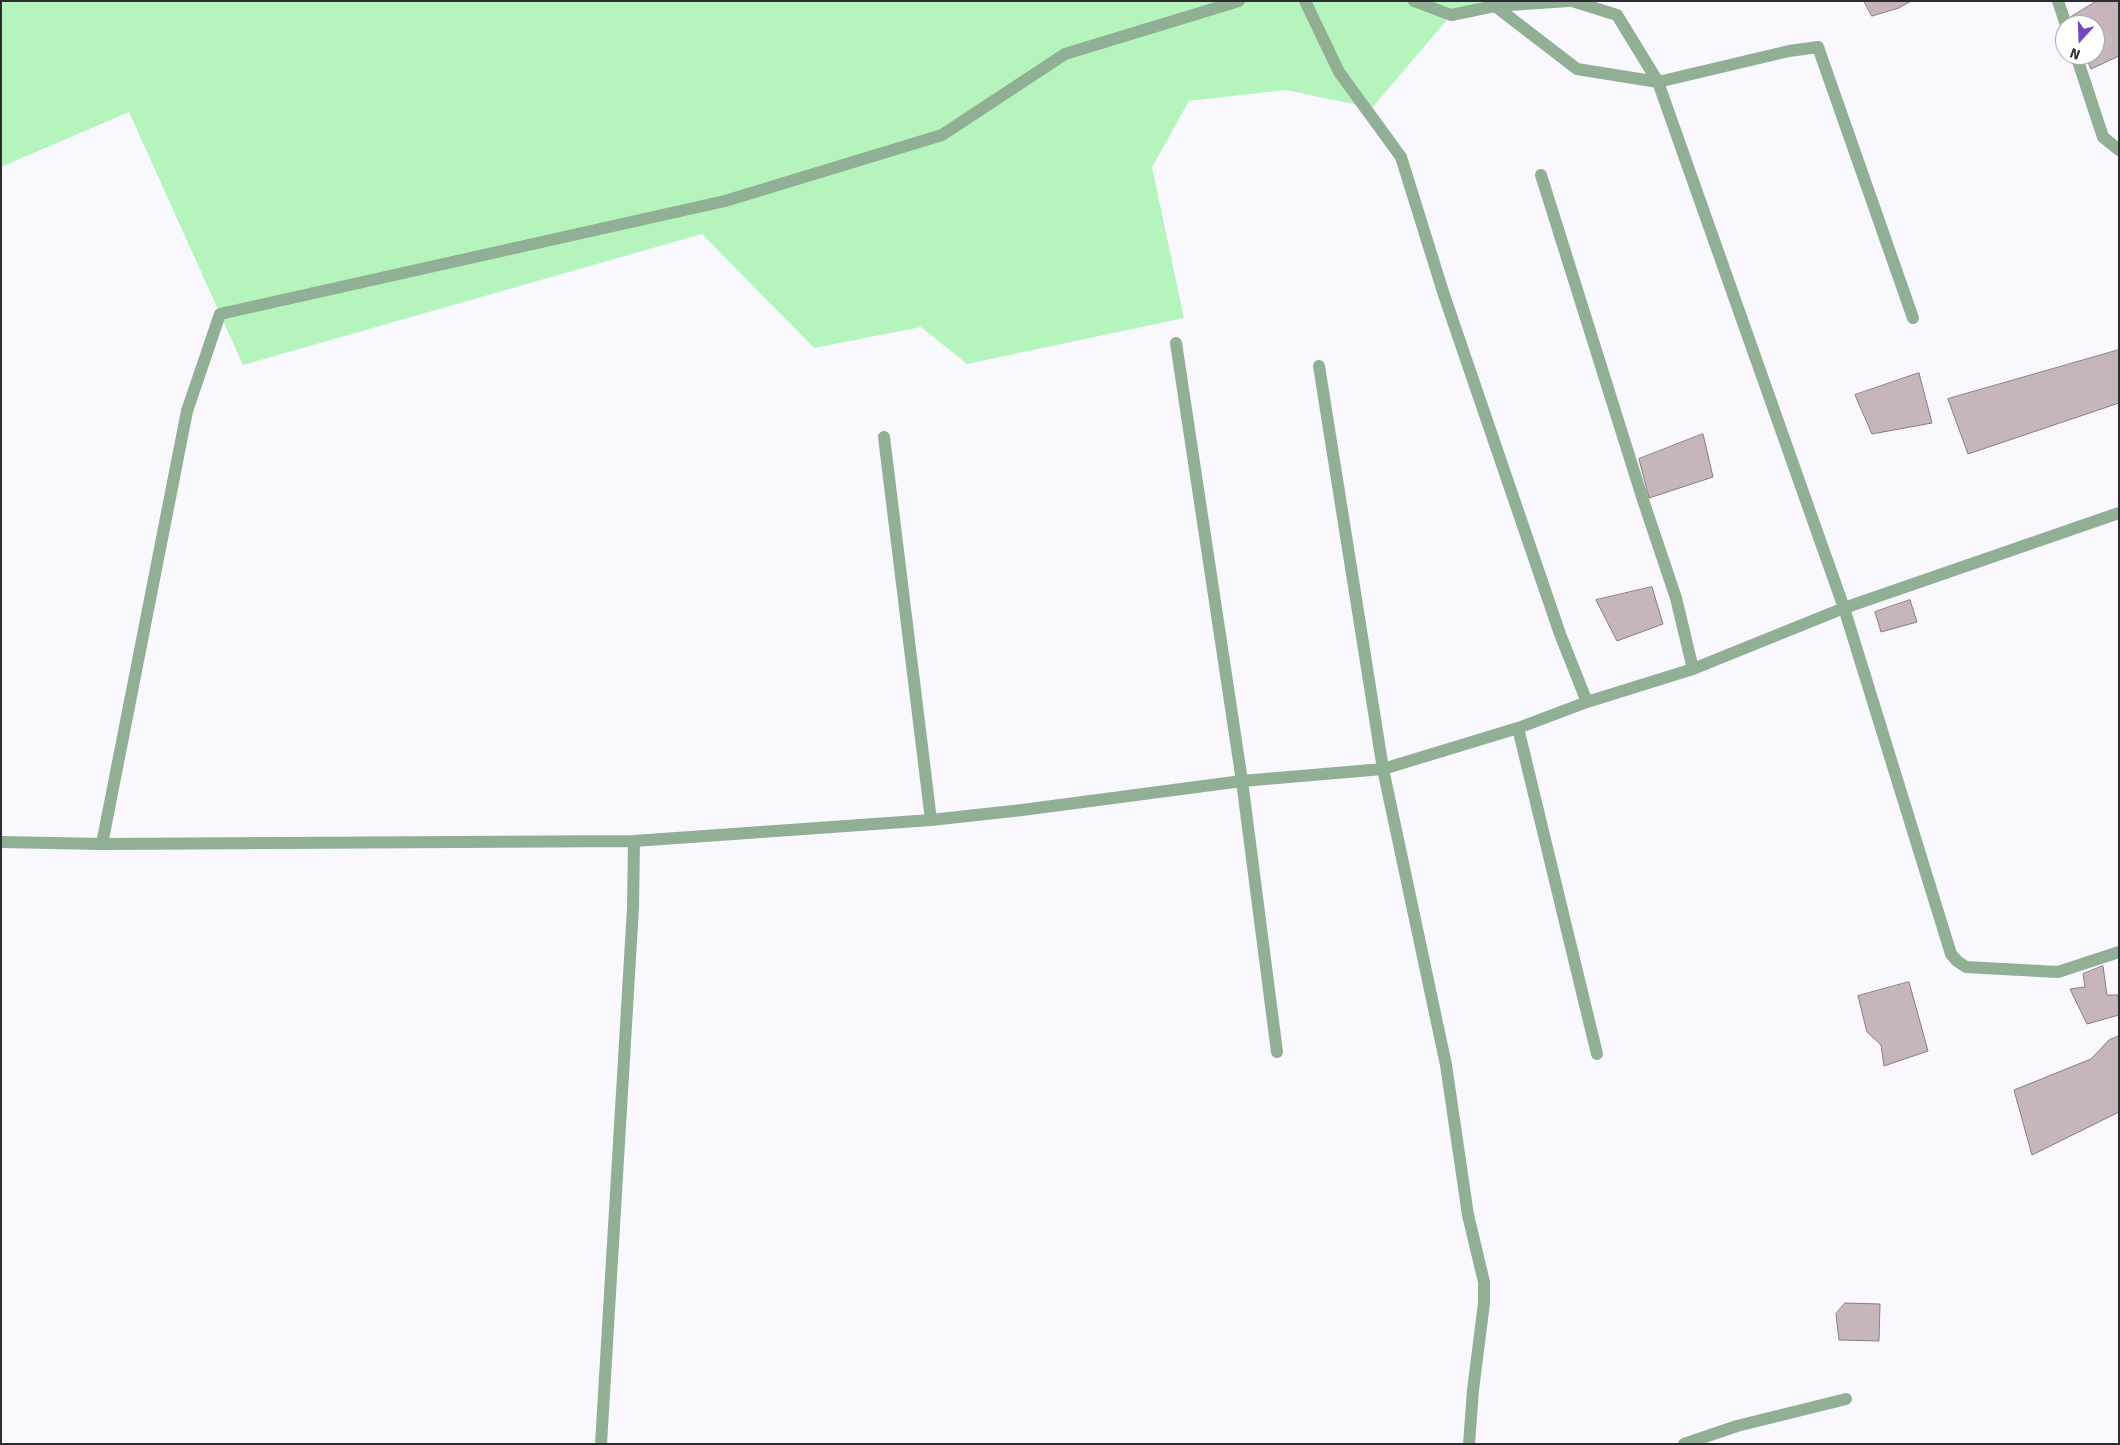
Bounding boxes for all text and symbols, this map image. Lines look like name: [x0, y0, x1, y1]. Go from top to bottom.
north arrow: [2055, 15, 2105, 65]
text: N: [2068, 44, 2083, 63]

